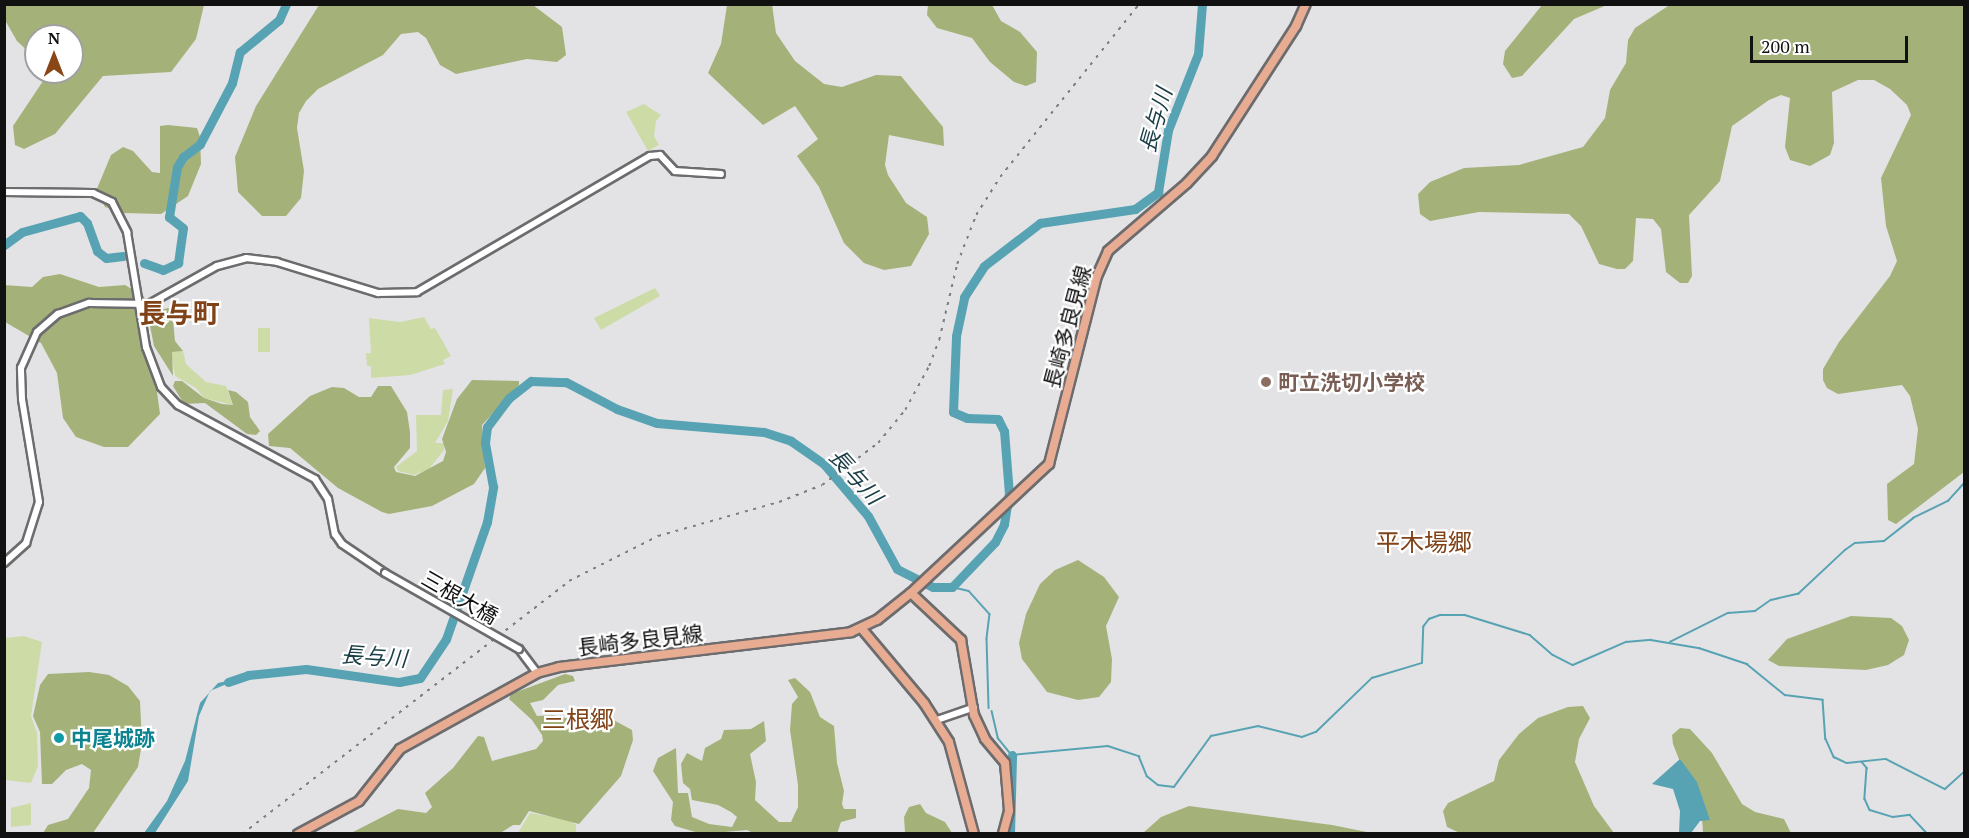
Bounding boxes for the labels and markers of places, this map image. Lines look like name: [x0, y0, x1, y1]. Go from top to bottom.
place label: 町立洗切小学校: [1278, 369, 1425, 395]
marker: 町立洗切小学校: [1259, 375, 1273, 389]
place label: 中尾城跡: [71, 725, 155, 751]
marker: 中尾城跡: [52, 731, 66, 745]

